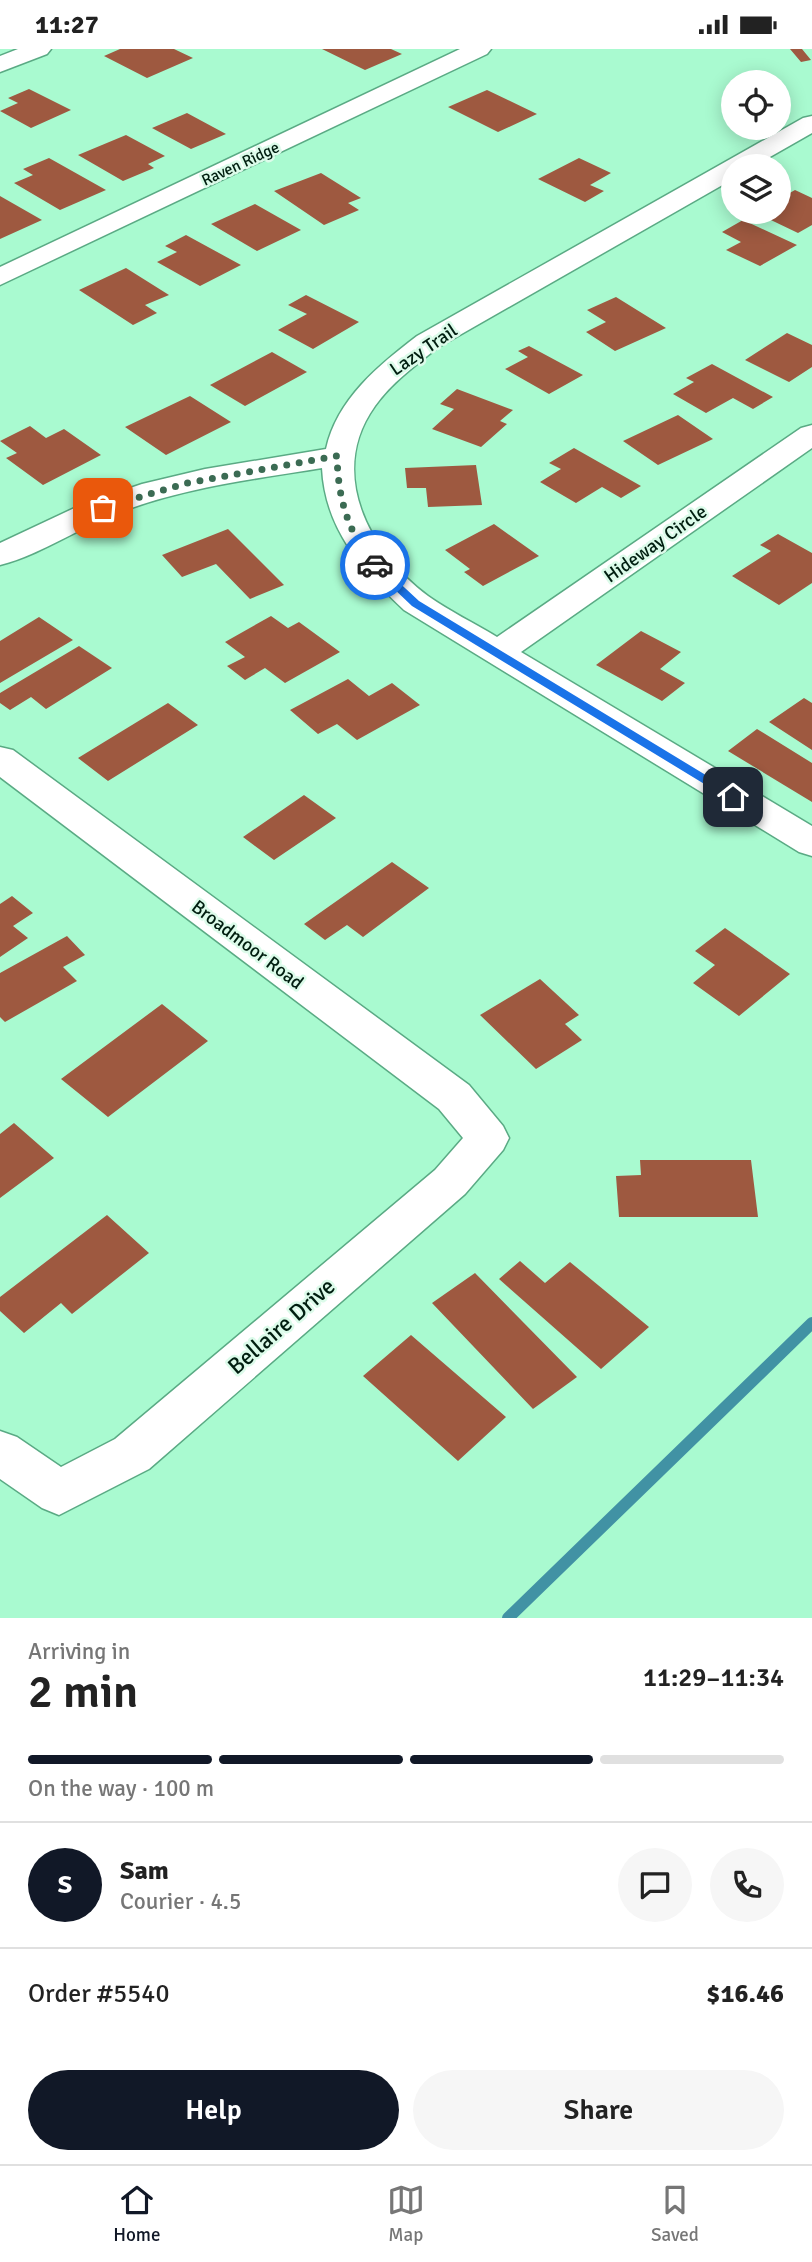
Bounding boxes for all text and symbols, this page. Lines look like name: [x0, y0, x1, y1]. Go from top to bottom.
text: 11:27: [35, 9, 99, 41]
map controls: [721, 70, 791, 224]
button: locate: [721, 70, 791, 140]
street label: Raven Ridge: [198, 137, 283, 191]
button: layers: [721, 154, 791, 224]
street label: Lazy Trail: [385, 318, 462, 381]
pin: [73, 478, 133, 538]
icon: bag: [84, 489, 122, 527]
street label: Hideway Circle: [599, 499, 712, 588]
courier: [340, 530, 410, 600]
icon: car: [356, 546, 394, 584]
pin: [703, 767, 763, 827]
icon: home: [714, 778, 752, 816]
street label: Broadmoor Road: [187, 895, 308, 995]
street label: Bellaire Drive: [222, 1272, 341, 1381]
text: Arriving in: [28, 1637, 130, 1666]
text: 11:29–11:34: [643, 1662, 784, 1694]
text: 2 min: [28, 1664, 138, 1720]
text: On the way · 100 m: [28, 1774, 214, 1803]
button: chat: [618, 1848, 692, 1922]
button: phone: [710, 1848, 784, 1922]
text: Sam: [120, 1855, 169, 1887]
text: S: [58, 1869, 72, 1901]
text: Courier · 4.5: [120, 1887, 241, 1916]
text: Order #5540: [28, 1978, 169, 2010]
text: $16.46: [706, 1978, 784, 2010]
button: Help: [28, 2070, 399, 2150]
button: Share: [413, 2070, 784, 2150]
tab: Home: [113, 2181, 160, 2247]
tab: Map: [387, 2181, 425, 2247]
tab: Saved: [651, 2181, 699, 2247]

